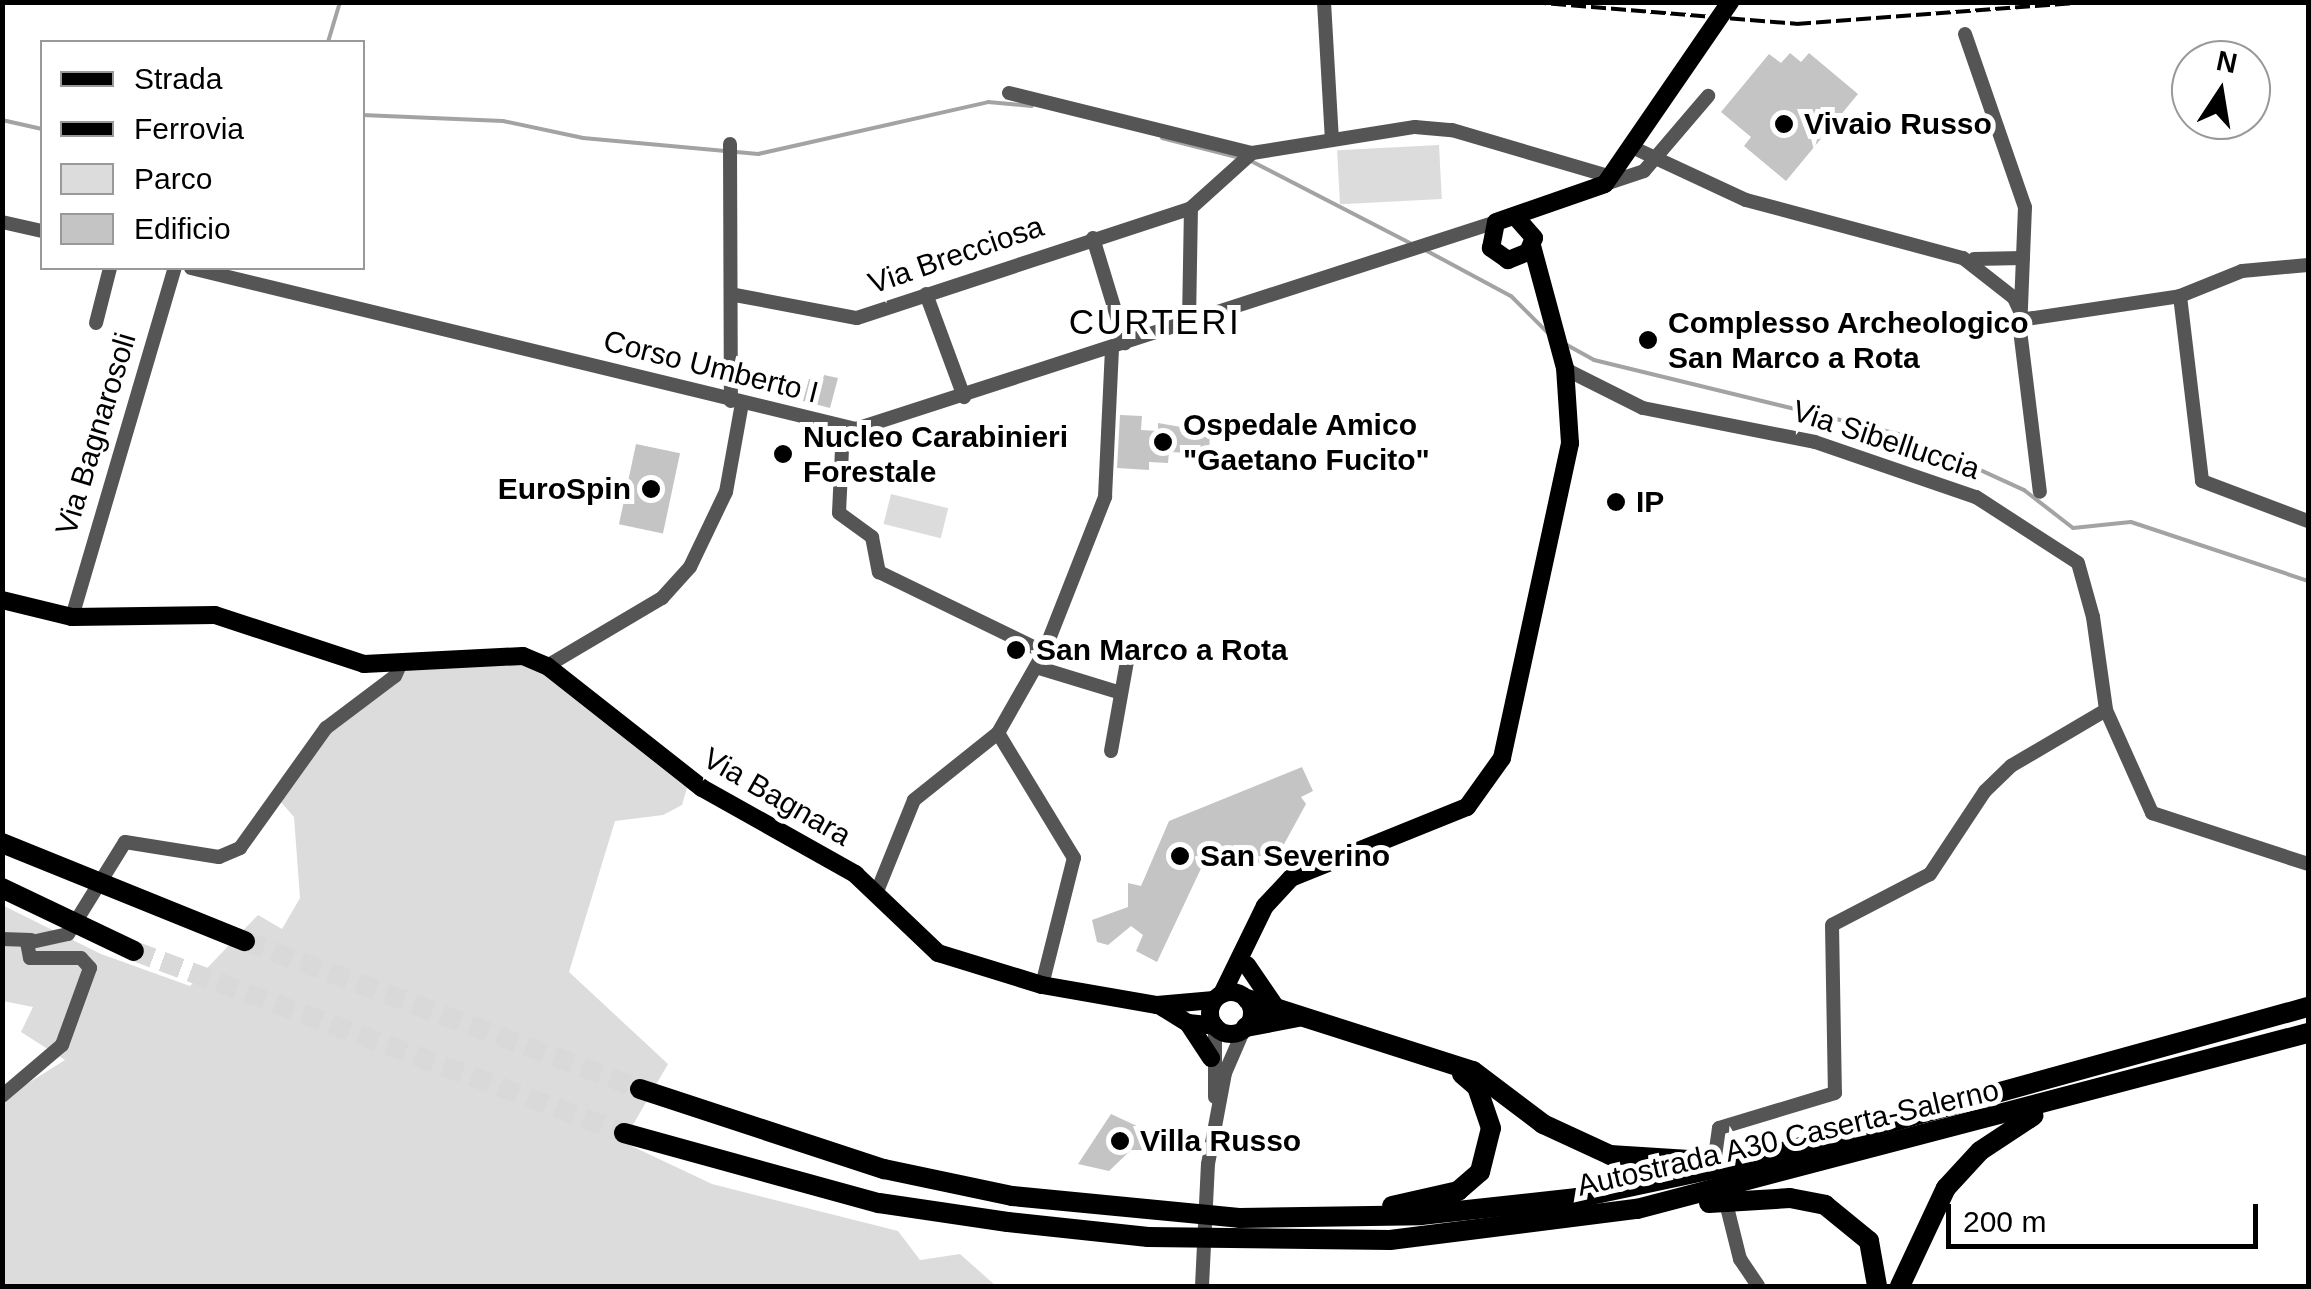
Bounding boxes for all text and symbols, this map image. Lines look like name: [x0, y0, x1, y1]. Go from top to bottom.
legend: [40, 40, 365, 270]
north arrow: [2171, 40, 2271, 140]
text: N: [2214, 45, 2240, 79]
text: Strada: [134, 62, 222, 95]
place label: Vivaio Russo: [1804, 106, 1992, 142]
text: Ferrovia: [134, 112, 244, 145]
marker: Vivaio Russo: [1773, 113, 1795, 135]
text: Parco: [134, 162, 212, 195]
street label: Via Brecciosa: [864, 208, 1048, 302]
text: Edificio: [134, 212, 231, 245]
district label: CURTERI: [1069, 301, 1241, 343]
place label: Complesso Archeologico San Marco a Rota: [1668, 305, 2030, 376]
street label: Corso Umberto I: [600, 323, 822, 411]
street label: Via Bagnarosoli: [48, 329, 144, 539]
marker: Complesso Archeologico San Marco a Rota: [1637, 329, 1659, 351]
street label: Via Sibelluccia: [1788, 393, 1984, 487]
place label: Ospedale Amico "Gaetano Fucito": [1183, 407, 1430, 478]
place label: Nucleo Carabinieri Forestale: [803, 419, 1068, 490]
marker: Ospedale Amico "Gaetano Fucito": [1152, 431, 1174, 453]
marker: Nucleo Carabinieri Forestale: [772, 443, 794, 465]
place label: EuroSpin: [498, 471, 631, 507]
marker: EuroSpin: [640, 478, 662, 500]
place label: IP: [1636, 484, 1664, 520]
marker: IP: [1605, 491, 1627, 513]
place label: San Marco a Rota: [1036, 632, 1288, 668]
marker: San Marco a Rota: [1005, 639, 1027, 661]
street label: Via Bagnara: [697, 740, 857, 854]
place label: San Severino: [1200, 838, 1390, 874]
marker: San Severino: [1169, 845, 1191, 867]
street label: Autostrada A30 Caserta-Salerno: [1573, 1072, 2003, 1204]
place label: Villa Russo: [1140, 1123, 1301, 1159]
marker: Villa Russo: [1109, 1130, 1131, 1152]
scale bar: [1951, 1184, 2264, 1246]
text: 200 m: [1963, 1205, 2046, 1238]

